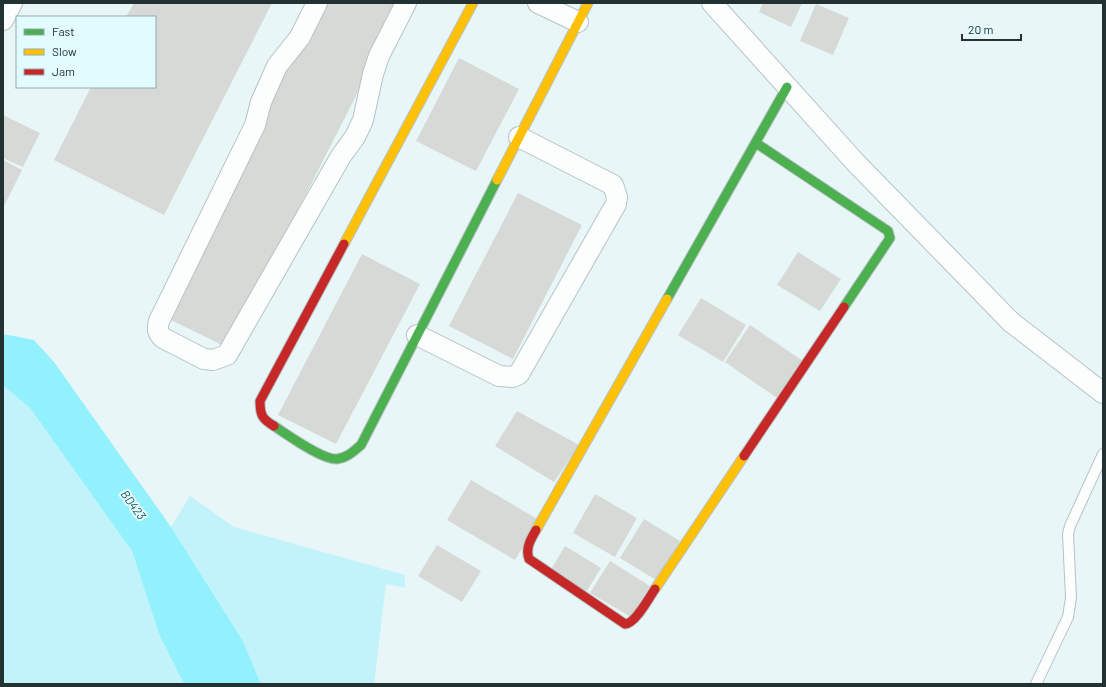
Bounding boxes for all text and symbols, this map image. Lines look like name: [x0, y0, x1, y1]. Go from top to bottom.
legend: [16, 16, 156, 88]
scale bar: [962, 16, 1021, 42]
text: 20 m: [968, 22, 994, 36]
text: Fast: [52, 24, 75, 38]
text: Slow: [52, 44, 77, 58]
text: Jam: [52, 64, 75, 78]
water label: BD423: [118, 487, 149, 522]

